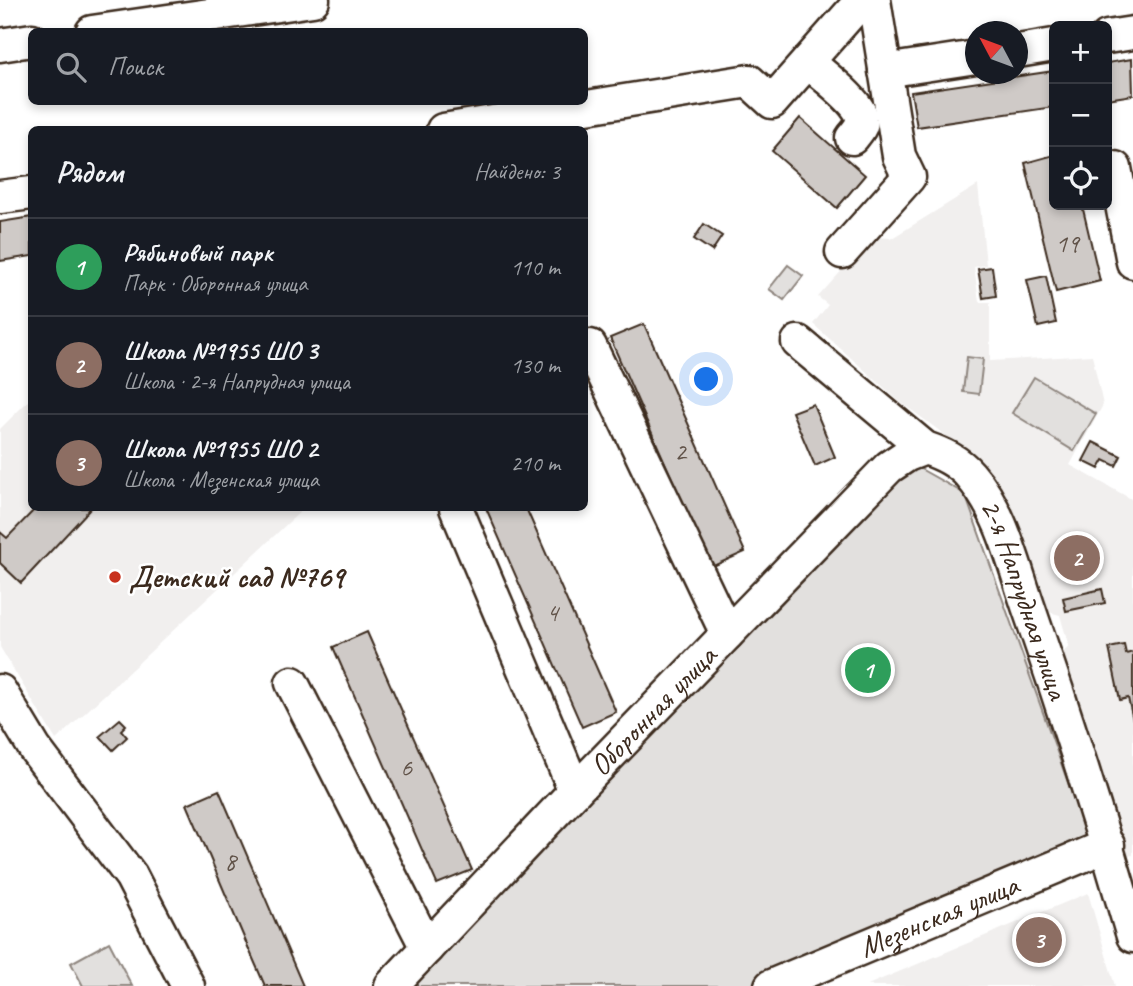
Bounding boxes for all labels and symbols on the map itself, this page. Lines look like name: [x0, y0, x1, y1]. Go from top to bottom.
north arrow: [965, 21, 1028, 84]
house number: 19: [1055, 227, 1081, 260]
your location: [689, 362, 723, 396]
house number: 2: [674, 435, 688, 468]
street label: 2-я Напрудная улица: [966, 493, 1076, 707]
pin: 2: [1054, 532, 1100, 584]
place label: Детский сад №769: [129, 558, 348, 596]
marker: Детский сад №769: [107, 569, 123, 585]
house number: 4: [546, 596, 560, 629]
street label: Оборонная улица: [581, 636, 726, 784]
pin: 1: [845, 644, 891, 696]
house number: 6: [400, 751, 413, 784]
house number: 8: [224, 845, 238, 878]
street label: Мезенская улица: [854, 865, 1026, 966]
pin: 3: [1016, 914, 1062, 966]

